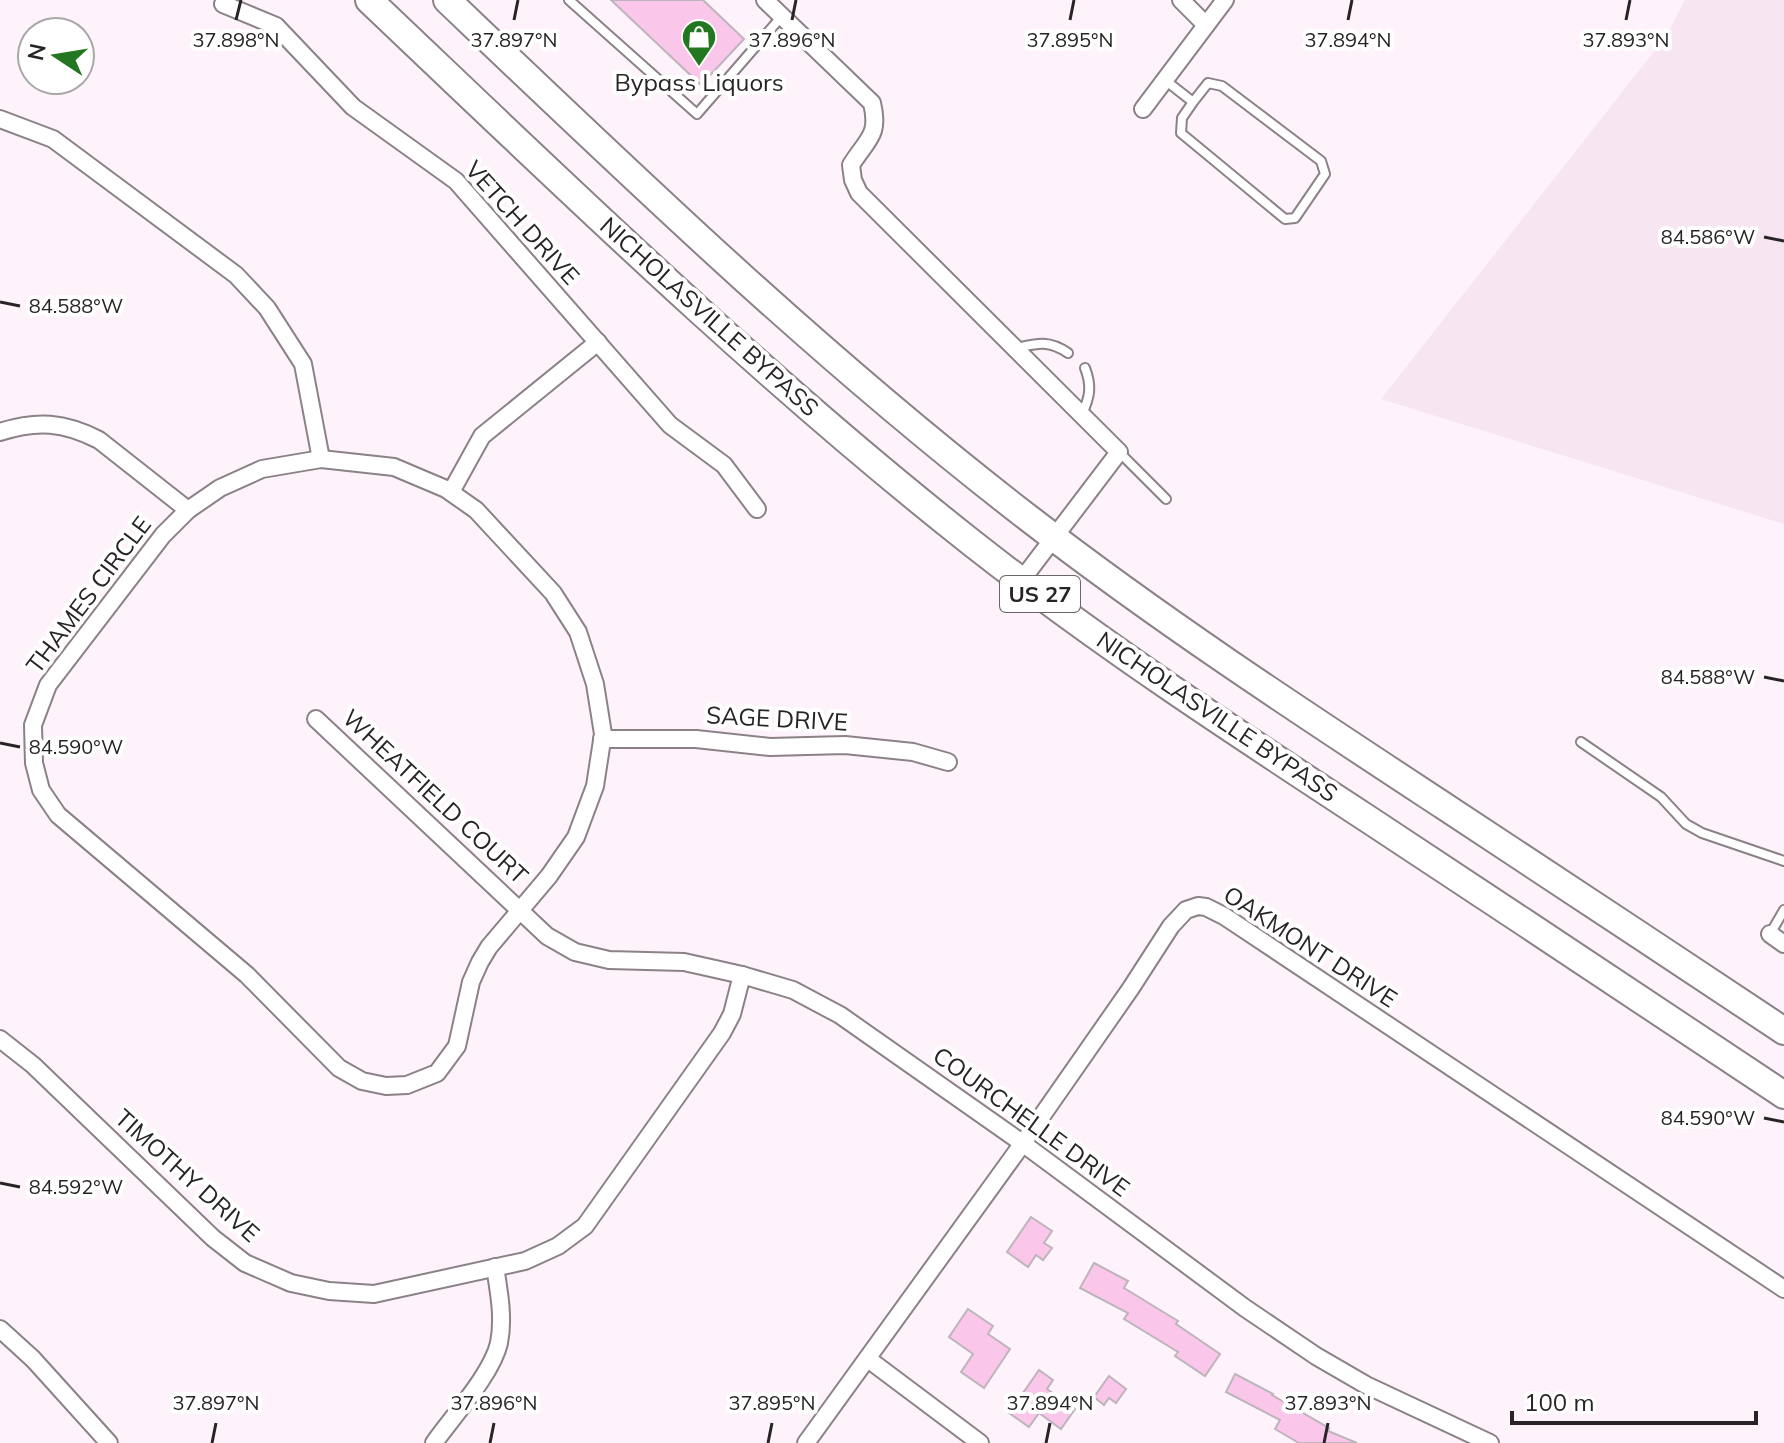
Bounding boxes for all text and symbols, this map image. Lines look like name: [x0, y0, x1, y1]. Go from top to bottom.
north arrow: [16, 16, 96, 96]
shop icon: Bypass Liquors: [680, 18, 718, 68]
text: 37.898°N: [193, 27, 279, 52]
text: 37.897°N: [471, 27, 557, 52]
text: 37.896°N: [749, 27, 835, 52]
text: 37.895°N: [1027, 27, 1113, 52]
text: 37.894°N: [1305, 27, 1391, 52]
text: 37.893°N: [1583, 27, 1669, 52]
text: N: [21, 41, 52, 63]
place label: Bypass Liquors: [614, 67, 784, 97]
street label: VETCH DRIVE: [459, 154, 586, 291]
street label: NICHOLASVILLE BYPASS: [594, 210, 825, 422]
text: 84.586°W: [1661, 224, 1755, 249]
text: 84.588°W: [29, 293, 123, 318]
street label: THAMES CIRCLE: [19, 510, 157, 679]
road number: US 27: [1000, 576, 1080, 612]
street label: NICHOLASVILLE BYPASS: [1091, 624, 1344, 808]
text: 84.588°W: [1661, 664, 1755, 689]
street label: SAGE DRIVE: [705, 699, 849, 737]
street label: WHEATFIELD COURT: [337, 702, 535, 890]
text: 84.590°W: [29, 734, 123, 759]
street label: OAKMONT DRIVE: [1218, 879, 1403, 1013]
street label: COURCHELLE DRIVE: [928, 1040, 1136, 1203]
street label: TIMOTHY DRIVE: [109, 1103, 266, 1248]
text: 84.590°W: [1661, 1105, 1755, 1130]
text: 84.592°W: [29, 1174, 123, 1199]
scale bar: [1512, 1375, 1756, 1425]
text: 100 m: [1524, 1387, 1595, 1417]
text: 37.897°N: [173, 1390, 259, 1415]
text: 37.896°N: [451, 1390, 537, 1415]
text: 37.895°N: [729, 1390, 815, 1415]
text: 37.894°N: [1007, 1390, 1093, 1415]
text: 37.893°N: [1285, 1390, 1371, 1415]

